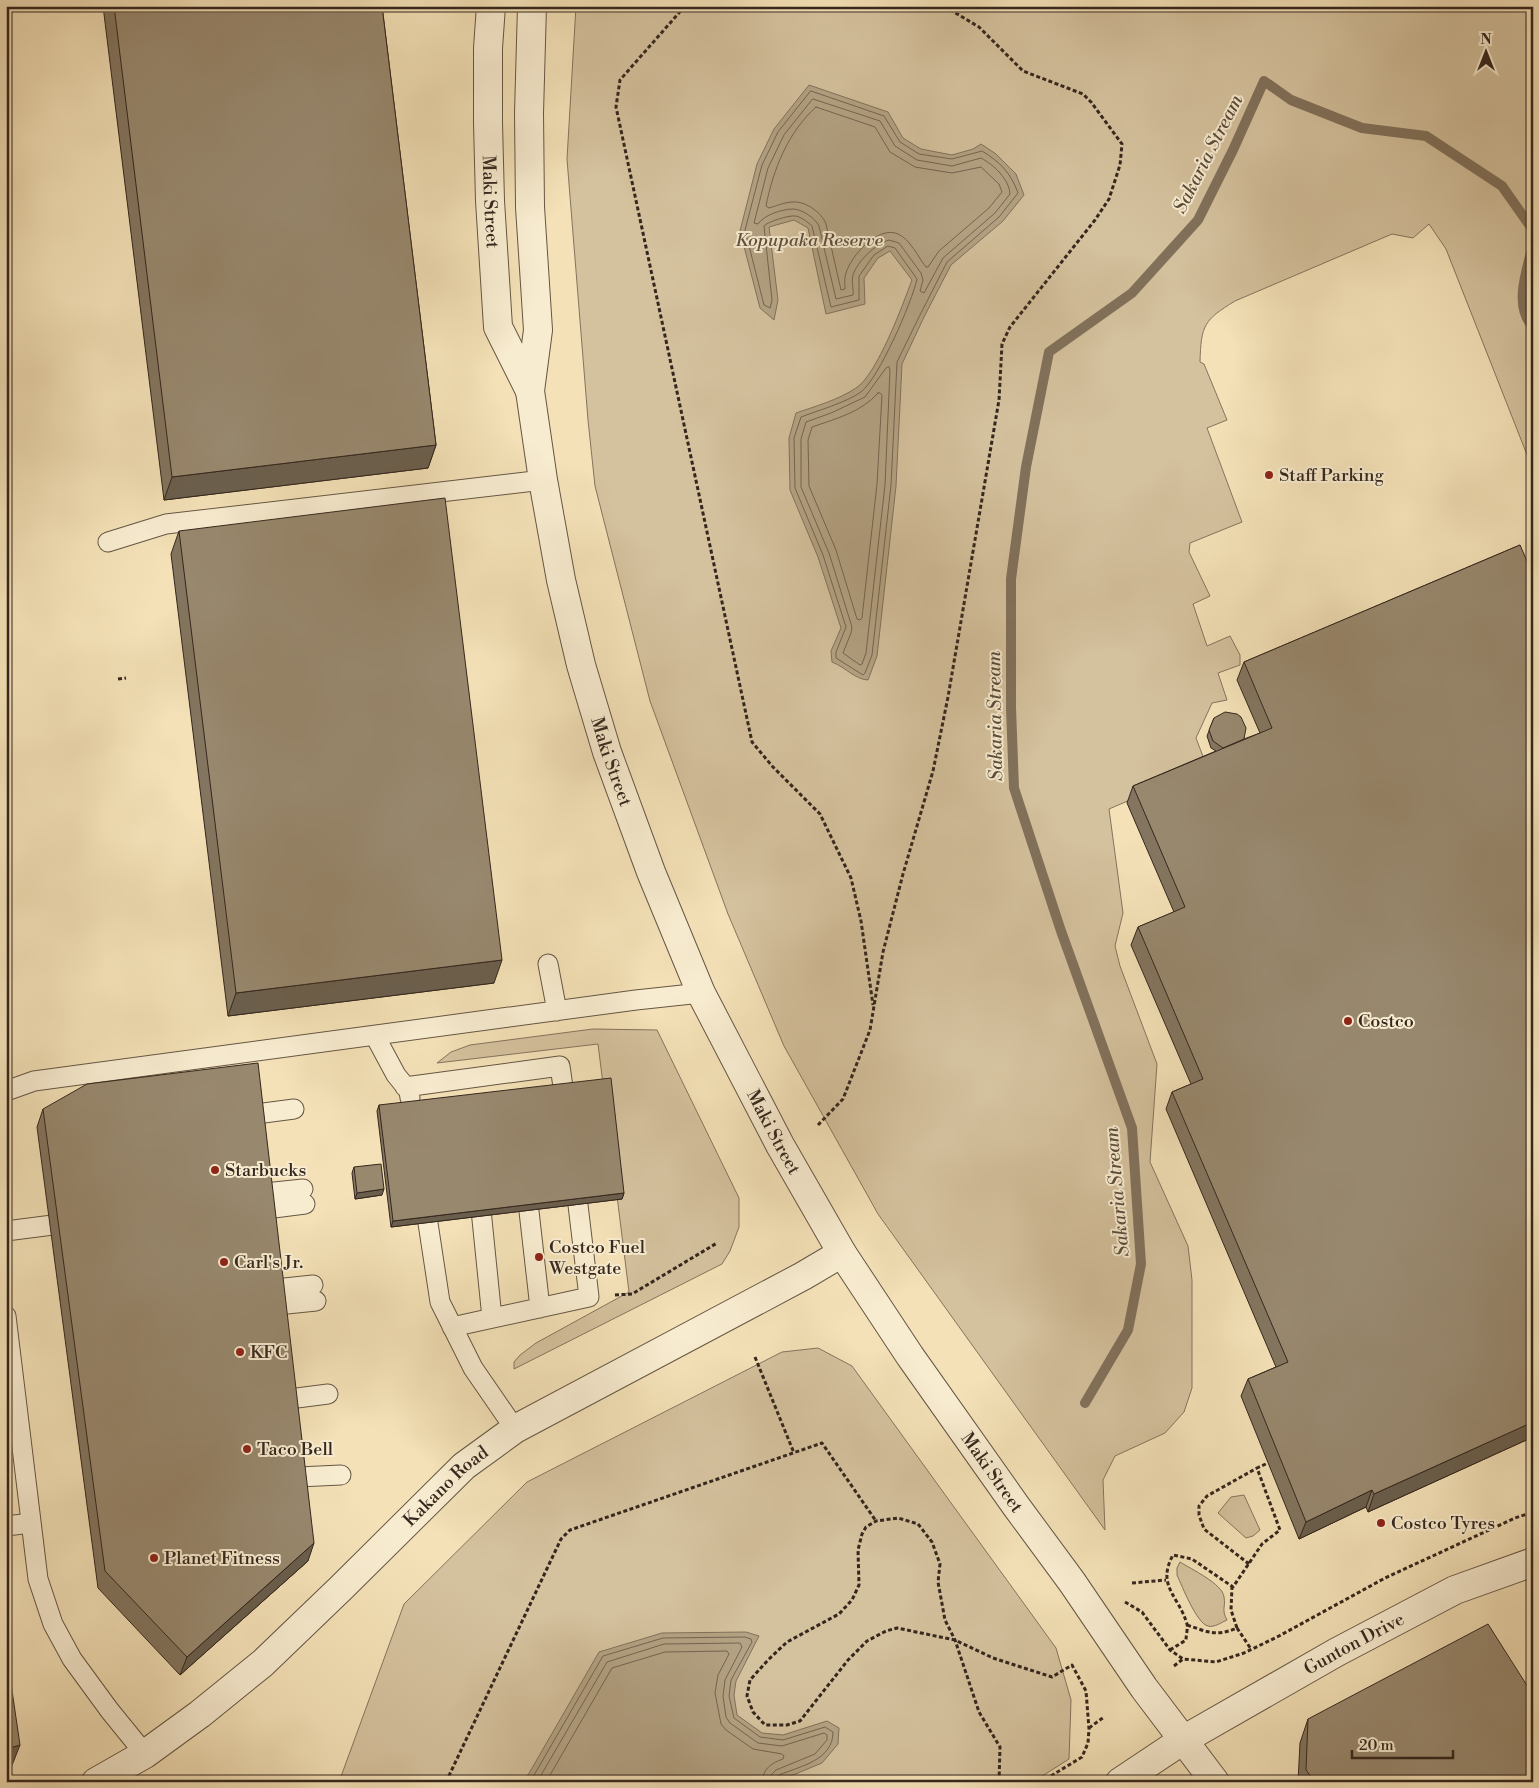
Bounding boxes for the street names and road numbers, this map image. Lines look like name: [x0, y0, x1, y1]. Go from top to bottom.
street label: Maki Street: [477, 155, 505, 250]
street label: Maki Street: [586, 714, 638, 810]
street label: Maki Street: [742, 1086, 806, 1179]
street label: Maki Street: [956, 1428, 1029, 1518]
street label: Kakano Road: [398, 1440, 493, 1531]
street label: Gunton Drive: [1300, 1607, 1408, 1680]

